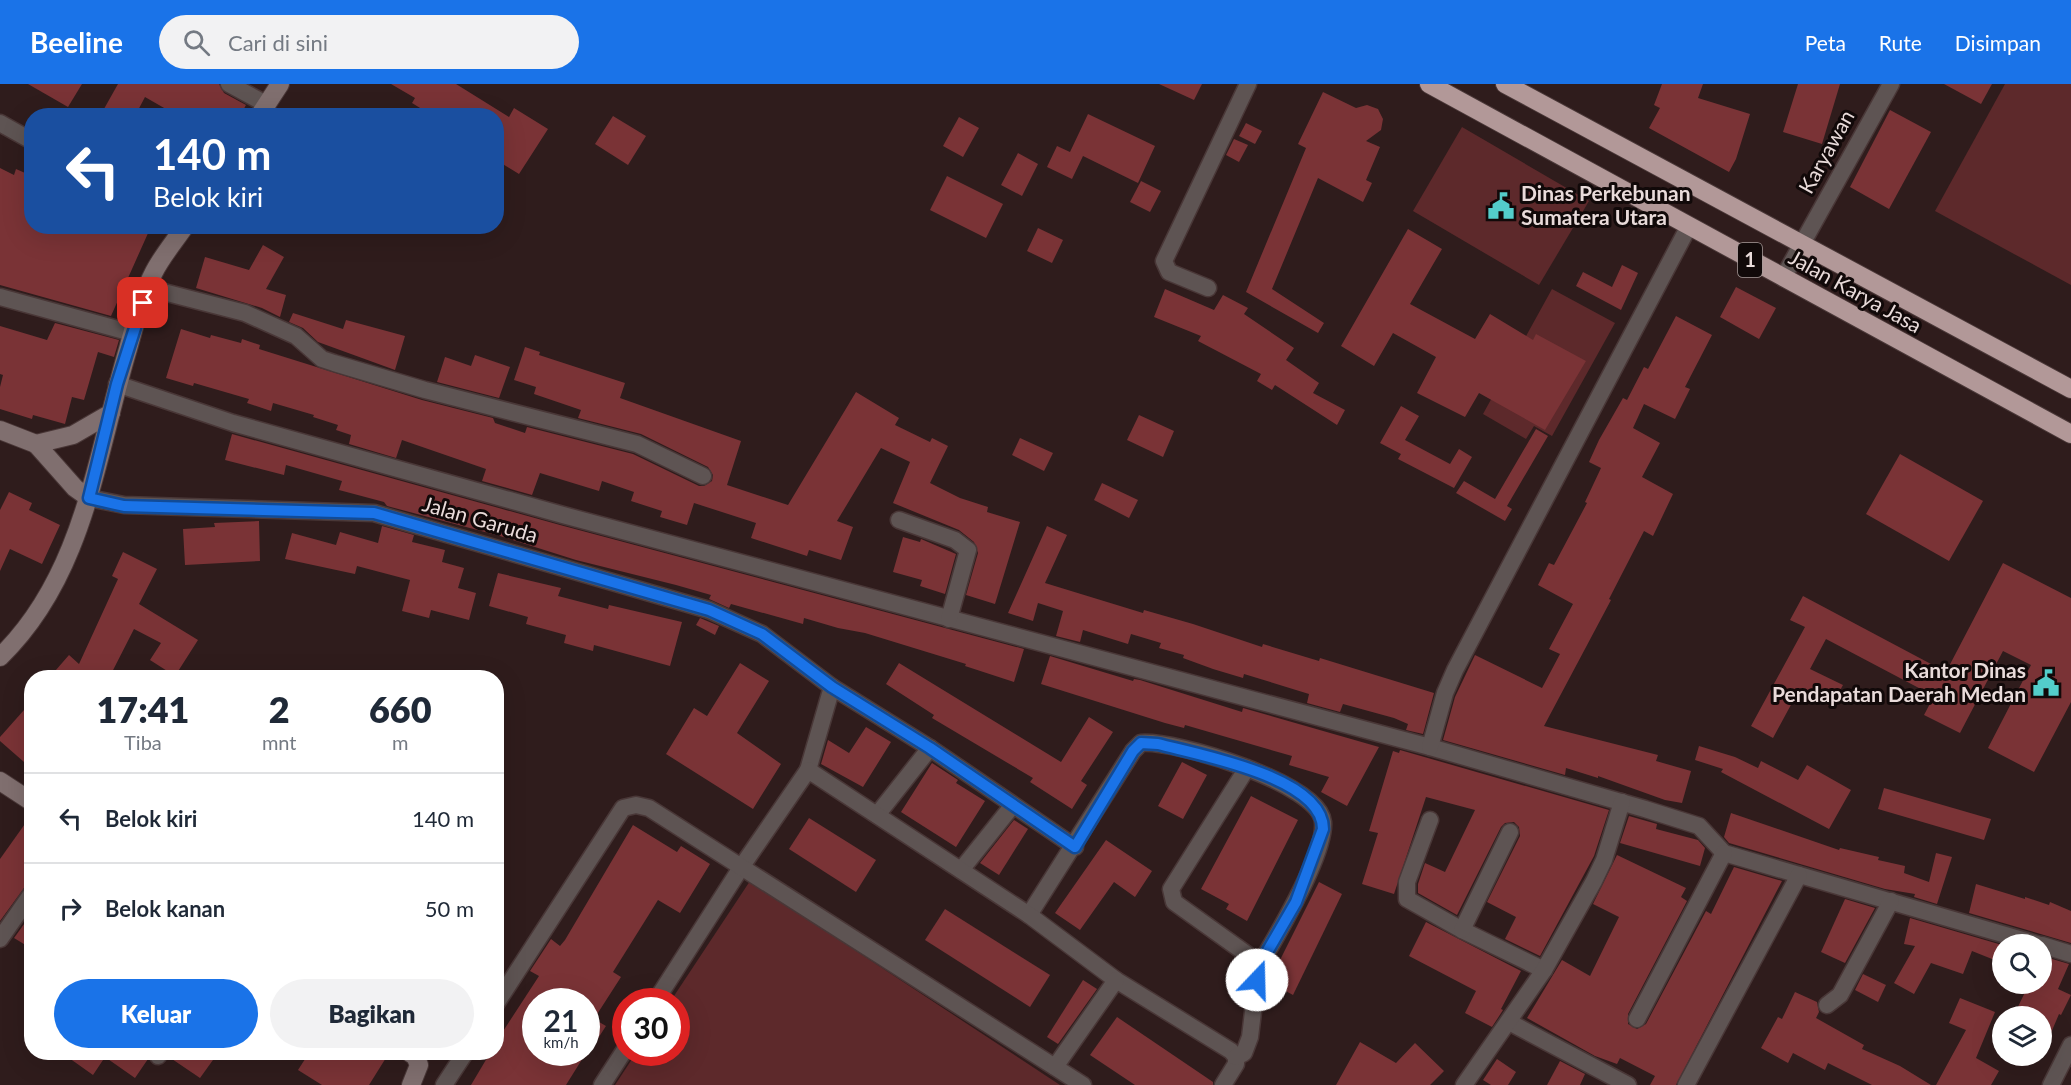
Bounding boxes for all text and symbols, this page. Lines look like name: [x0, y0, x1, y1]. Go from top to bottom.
search box: [159, 15, 579, 69]
text: Beeline: [30, 25, 123, 59]
icon: search: [180, 26, 213, 59]
text: Cari di sini: [228, 29, 328, 56]
text: Peta: [1805, 30, 1846, 55]
text: Rute: [1879, 30, 1922, 55]
text: Disimpan: [1955, 30, 2041, 55]
street label: Karyawan: [1793, 105, 1859, 197]
text: 140 m: [153, 129, 271, 179]
icon: left: [54, 132, 132, 210]
text: Belok kiri: [153, 180, 263, 213]
place label: Dinas Perkebunan Sumatera Utara: [1521, 180, 1691, 229]
public building icon: Dinas Perkebunan Sumatera Utara: [1486, 191, 1516, 221]
road number: 1: [1738, 243, 1762, 277]
street label: Jalan Karya Jasa: [1785, 244, 1926, 337]
pin: [117, 277, 168, 328]
icon: arrive: [126, 286, 159, 319]
street label: Jalan Garuda: [420, 490, 541, 547]
place label: Kantor Dinas Pendapatan Daerah Medan: [1772, 657, 2026, 706]
public building icon: Kantor Dinas Pendapatan Daerah Medan: [2031, 668, 2061, 698]
text: 17:41: [96, 687, 189, 731]
text: 2: [269, 687, 290, 731]
text: 660: [369, 687, 432, 731]
text: Tiba: [124, 730, 162, 754]
text: mnt: [262, 730, 297, 754]
text: m: [392, 730, 408, 754]
icon: left: [54, 802, 87, 835]
text: Belok kiri: [105, 805, 197, 832]
text: 140 m: [412, 805, 474, 832]
icon: right: [54, 892, 87, 925]
text: Belok kanan: [105, 895, 225, 922]
text: 50 m: [425, 895, 474, 922]
map controls: [1992, 934, 2052, 1066]
button: search: [1992, 934, 2052, 994]
position arrow: [1225, 948, 1289, 1012]
button: Keluar: [54, 979, 258, 1048]
button: Bagikan: [270, 979, 474, 1048]
speed limit sign: 30: [612, 988, 690, 1066]
text: 21: [544, 1002, 578, 1038]
button: layers: [1992, 1006, 2052, 1066]
text: km/h: [543, 1033, 579, 1051]

